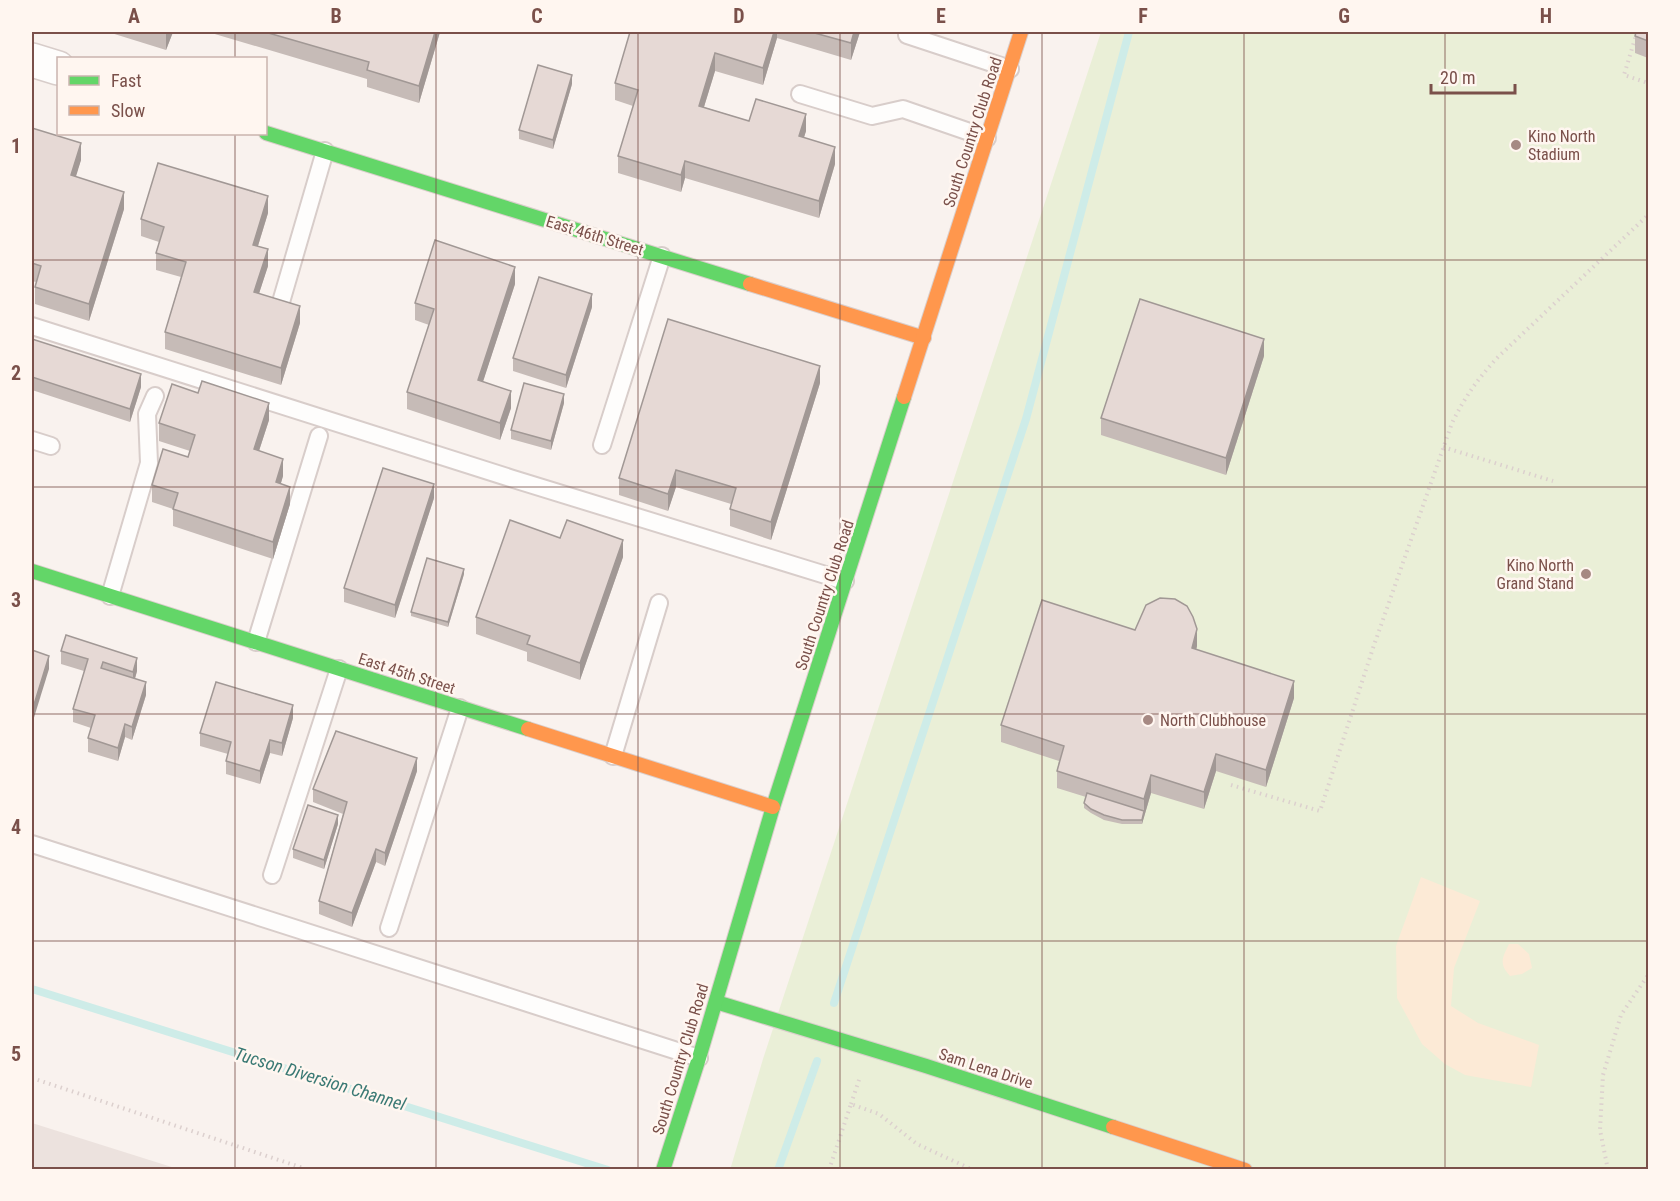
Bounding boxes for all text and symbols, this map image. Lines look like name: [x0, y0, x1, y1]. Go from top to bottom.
text: A: [128, 4, 140, 28]
text: B: [330, 4, 342, 28]
text: C: [531, 4, 543, 28]
text: D: [733, 4, 745, 28]
text: E: [936, 4, 946, 28]
text: F: [1138, 4, 1148, 28]
text: G: [1338, 4, 1350, 28]
text: H: [1540, 4, 1552, 28]
street label: South Country Club Road: [939, 55, 1006, 210]
legend: [57, 57, 267, 135]
scale bar: [1431, 57, 1515, 95]
text: 20 m: [1440, 67, 1475, 88]
text: Fast: [111, 70, 142, 91]
text: Slow: [111, 100, 146, 121]
place label: Kino North Stadium: [1528, 127, 1596, 164]
text: 1: [11, 134, 21, 158]
marker: Kino North Stadium: [1509, 138, 1523, 152]
street label: East 46th Street: [544, 212, 646, 259]
text: 2: [11, 361, 21, 385]
street label: South Country Club Road: [791, 518, 858, 673]
place label: Kino North Grand Stand: [1497, 556, 1574, 593]
marker: Kino North Grand Stand: [1579, 567, 1593, 581]
text: 3: [11, 588, 21, 612]
street label: East 45th Street: [356, 649, 458, 698]
place label: North Clubhouse: [1160, 711, 1266, 730]
marker: North Clubhouse: [1141, 713, 1155, 727]
text: 4: [11, 815, 21, 839]
street label: South Country Club Road: [648, 981, 713, 1137]
text: 5: [11, 1042, 21, 1066]
water label: Tucson Diversion Channel: [232, 1042, 409, 1115]
street label: Sam Lena Drive: [936, 1044, 1035, 1093]

